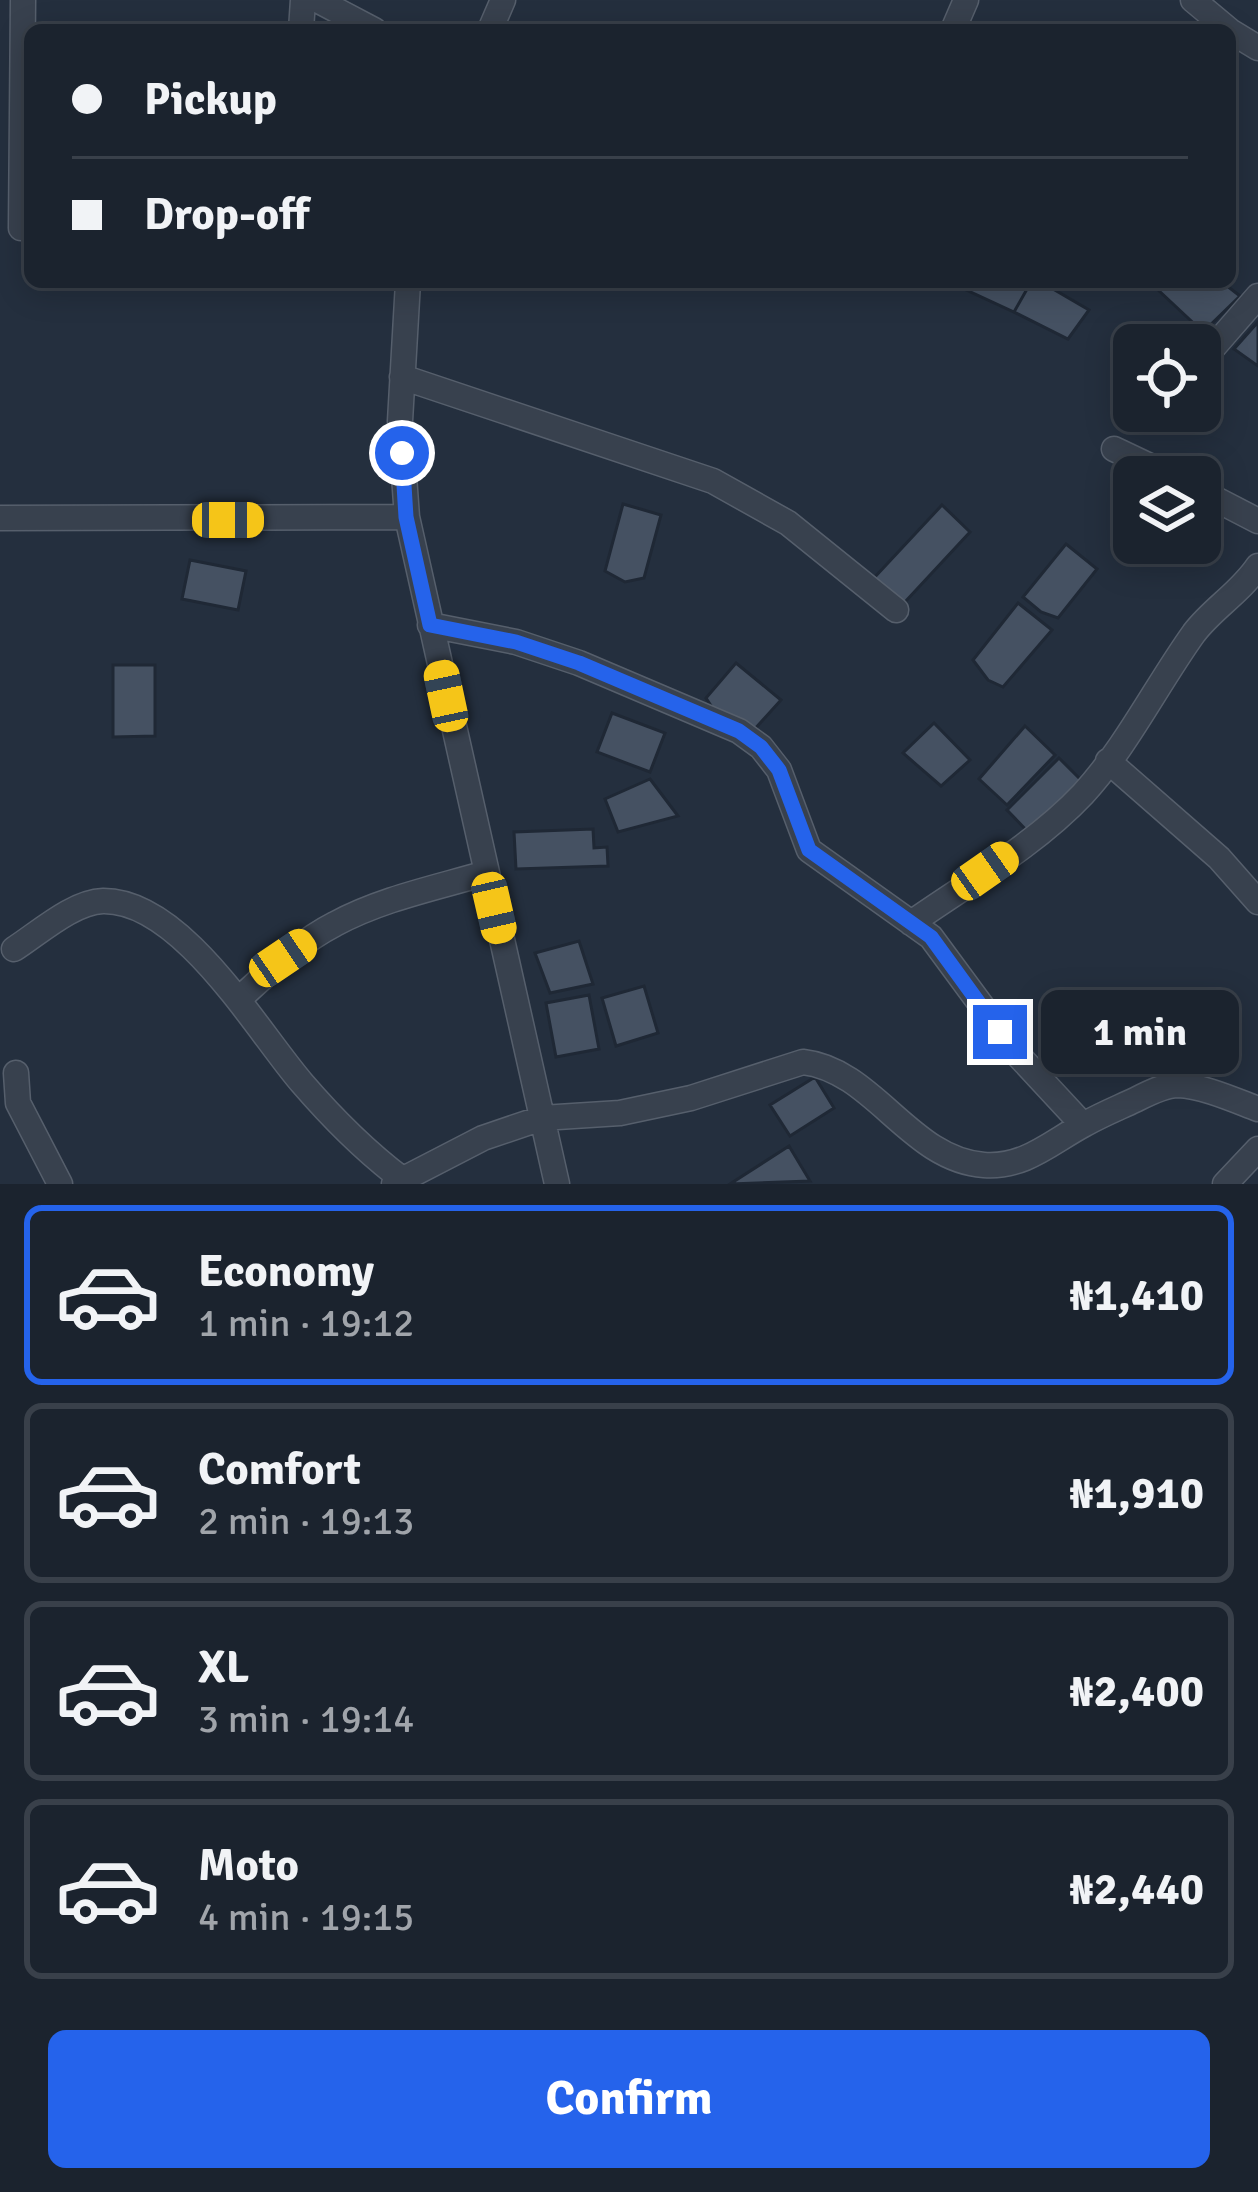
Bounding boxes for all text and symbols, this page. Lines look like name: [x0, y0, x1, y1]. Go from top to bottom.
text: Pickup: [144, 72, 277, 127]
text: Drop-off: [144, 187, 309, 242]
map controls: [1113, 324, 1221, 564]
button: locate: [1113, 324, 1221, 432]
route start: [375, 426, 429, 480]
button: layers: [1113, 456, 1221, 564]
car: [192, 502, 264, 538]
car: [421, 657, 471, 735]
car: [945, 836, 1025, 906]
car: [468, 869, 520, 947]
car: [243, 923, 323, 993]
callout: 1 min: [1042, 990, 1240, 1074]
route end: [973, 1005, 1027, 1059]
text: 1 min: [1093, 1008, 1187, 1056]
icon: car: [54, 1241, 162, 1349]
text: Economy: [198, 1244, 374, 1299]
text: ₦1,410: [1069, 1268, 1204, 1323]
text: 1 min · 19:12: [198, 1299, 414, 1347]
icon: car: [54, 1439, 162, 1547]
text: Comfort: [198, 1442, 361, 1497]
text: ₦1,910: [1069, 1466, 1204, 1521]
text: 2 min · 19:13: [198, 1497, 414, 1545]
icon: car: [54, 1637, 162, 1745]
text: XL: [198, 1640, 249, 1695]
text: ₦2,400: [1069, 1664, 1204, 1719]
text: 3 min · 19:14: [198, 1695, 414, 1743]
icon: car: [54, 1835, 162, 1943]
text: Moto: [198, 1838, 299, 1893]
text: ₦2,440: [1069, 1862, 1204, 1917]
text: 4 min · 19:15: [198, 1893, 414, 1941]
button: Confirm: [48, 2030, 1210, 2168]

